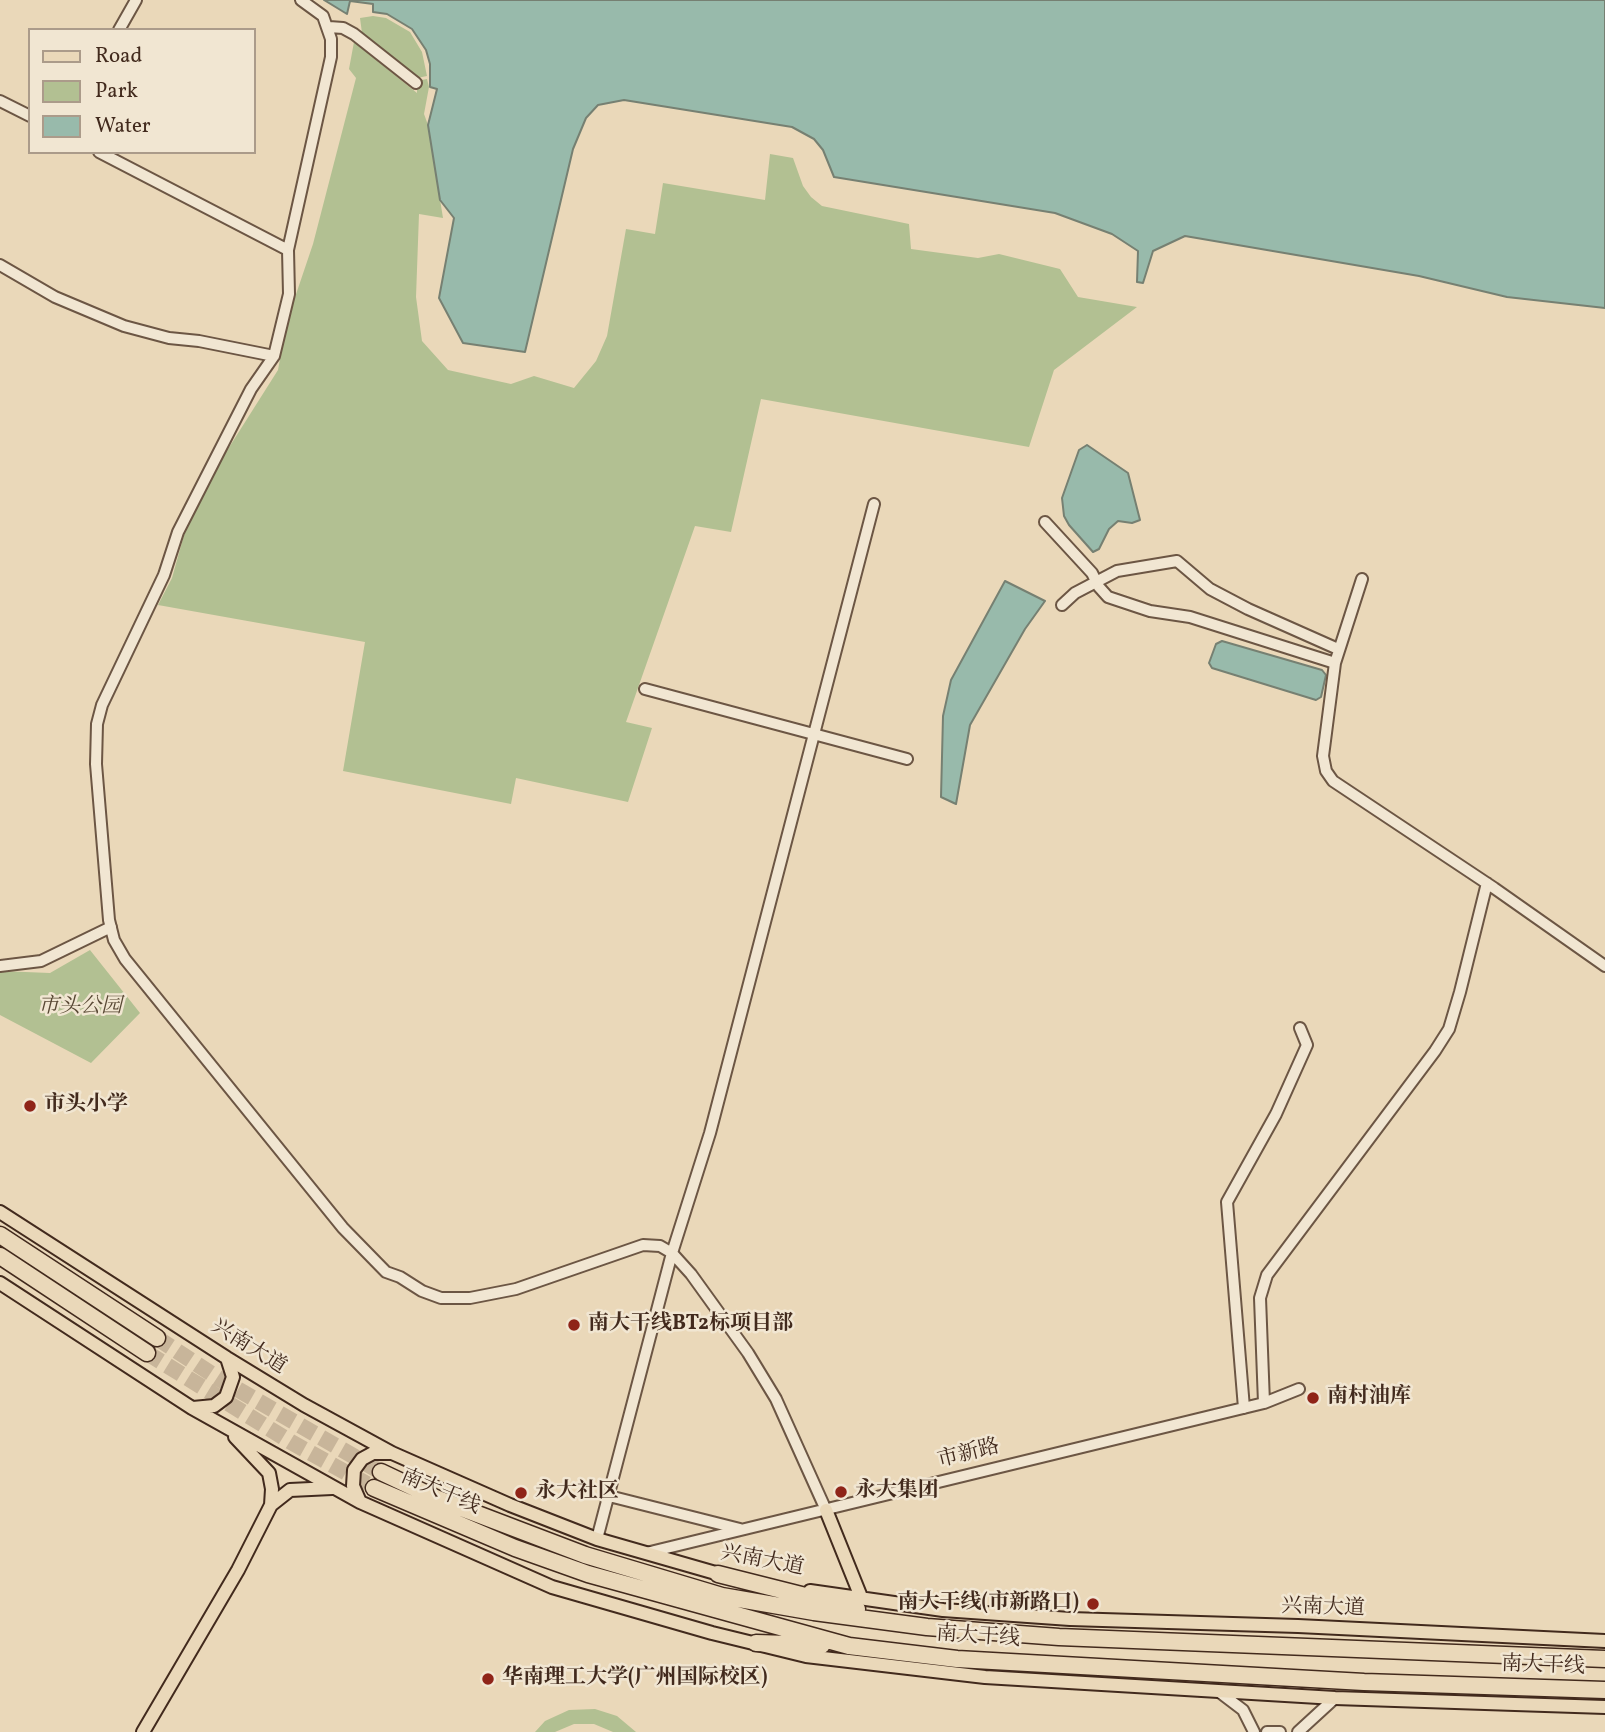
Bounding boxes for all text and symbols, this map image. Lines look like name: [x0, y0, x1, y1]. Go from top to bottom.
legend: [28, 28, 256, 154]
text: Road: [95, 42, 142, 71]
text: Park: [95, 77, 138, 106]
text: Water: [95, 112, 151, 141]
park label: 市头公园: [38, 995, 122, 1021]
place label: 市头小学: [44, 1093, 128, 1119]
marker: 市头小学: [22, 1098, 38, 1114]
place label: 南大干线BT2标项目部: [588, 1312, 793, 1338]
street label: 兴南大道: [206, 1315, 290, 1381]
marker: 南大干线BT2标项目部: [566, 1317, 582, 1333]
place label: 南村油库: [1327, 1385, 1411, 1411]
marker: 南村油库: [1305, 1390, 1321, 1406]
street label: 市新路: [935, 1435, 1003, 1475]
street label: 南大干线: [396, 1465, 484, 1521]
place label: 永大集团: [855, 1479, 939, 1505]
place label: 永大社区: [535, 1480, 619, 1506]
marker: 永大集团: [833, 1484, 849, 1500]
marker: 永大社区: [513, 1485, 529, 1501]
street label: 兴南大道: [718, 1542, 806, 1582]
place label: 南大干线(市新路口): [897, 1591, 1079, 1617]
street label: 兴南大道: [1281, 1595, 1365, 1623]
marker: 南大干线(市新路口): [1085, 1596, 1101, 1612]
street label: 南大干线: [935, 1623, 1021, 1653]
street label: 南大干线: [1501, 1653, 1585, 1681]
place label: 华南理工大学(广州国际校区): [502, 1666, 768, 1692]
marker: 华南理工大学(广州国际校区): [480, 1671, 496, 1687]

